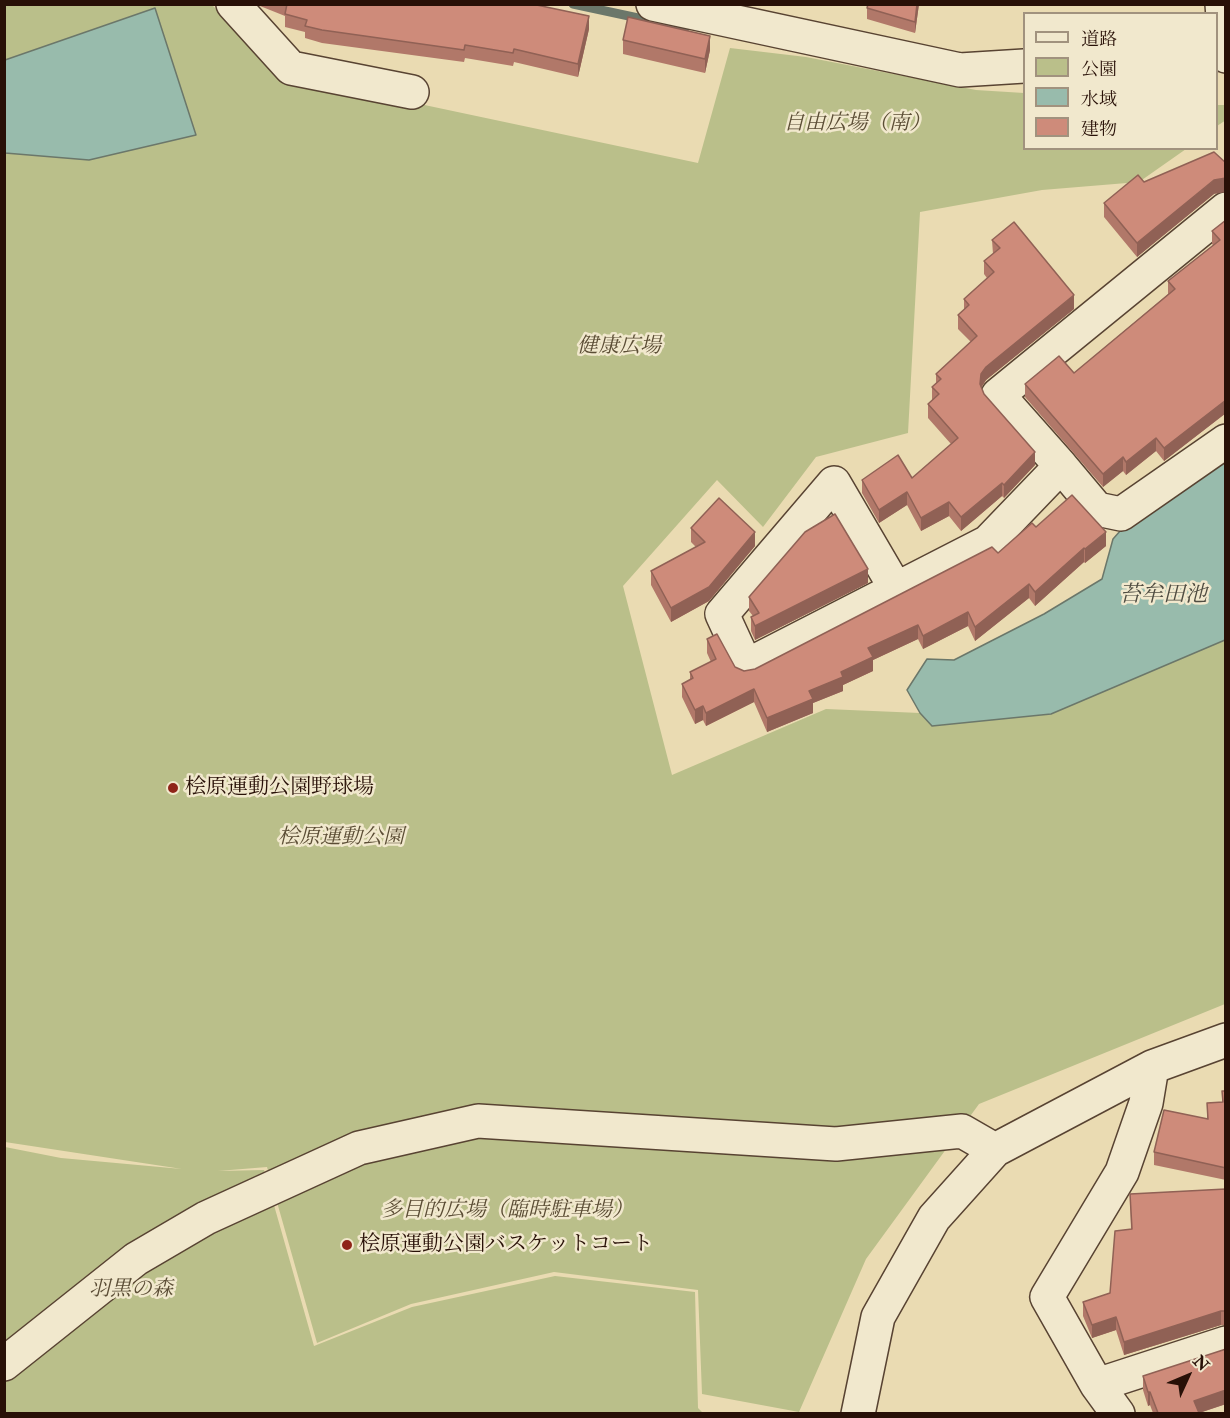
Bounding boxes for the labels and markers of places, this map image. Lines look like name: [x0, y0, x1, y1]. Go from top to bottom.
place label: 桧原運動公園野球場: [185, 775, 374, 801]
marker: 桧原運動公園野球場: [166, 781, 180, 795]
place label: 桧原運動公園バスケットコート: [359, 1232, 653, 1258]
marker: 桧原運動公園バスケットコート: [340, 1238, 354, 1252]

